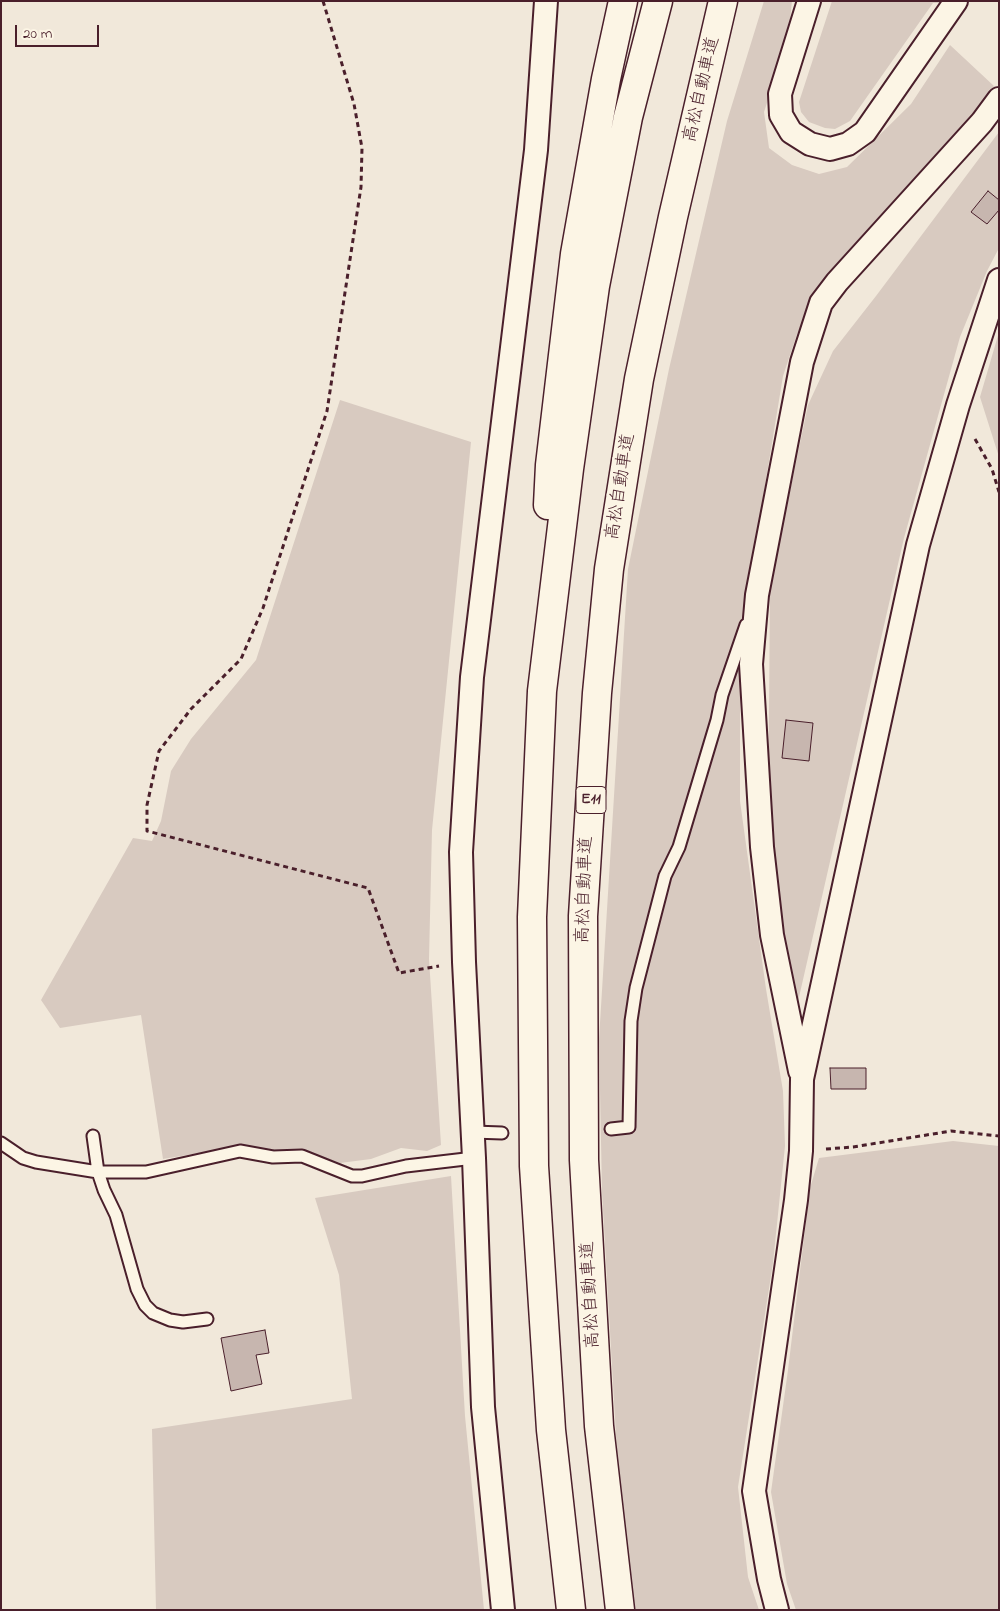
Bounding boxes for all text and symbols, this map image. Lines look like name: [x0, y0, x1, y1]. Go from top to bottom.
scale bar: [18, 15, 101, 47]
text: 20 m: [23, 23, 52, 45]
street label: 高松自動車道: [680, 35, 726, 145]
street label: 高松自動車道: [603, 432, 641, 542]
road number: E11: [576, 786, 606, 814]
street label: 高松自動車道: [573, 836, 599, 944]
street label: 高松自動車道: [578, 1241, 606, 1349]

